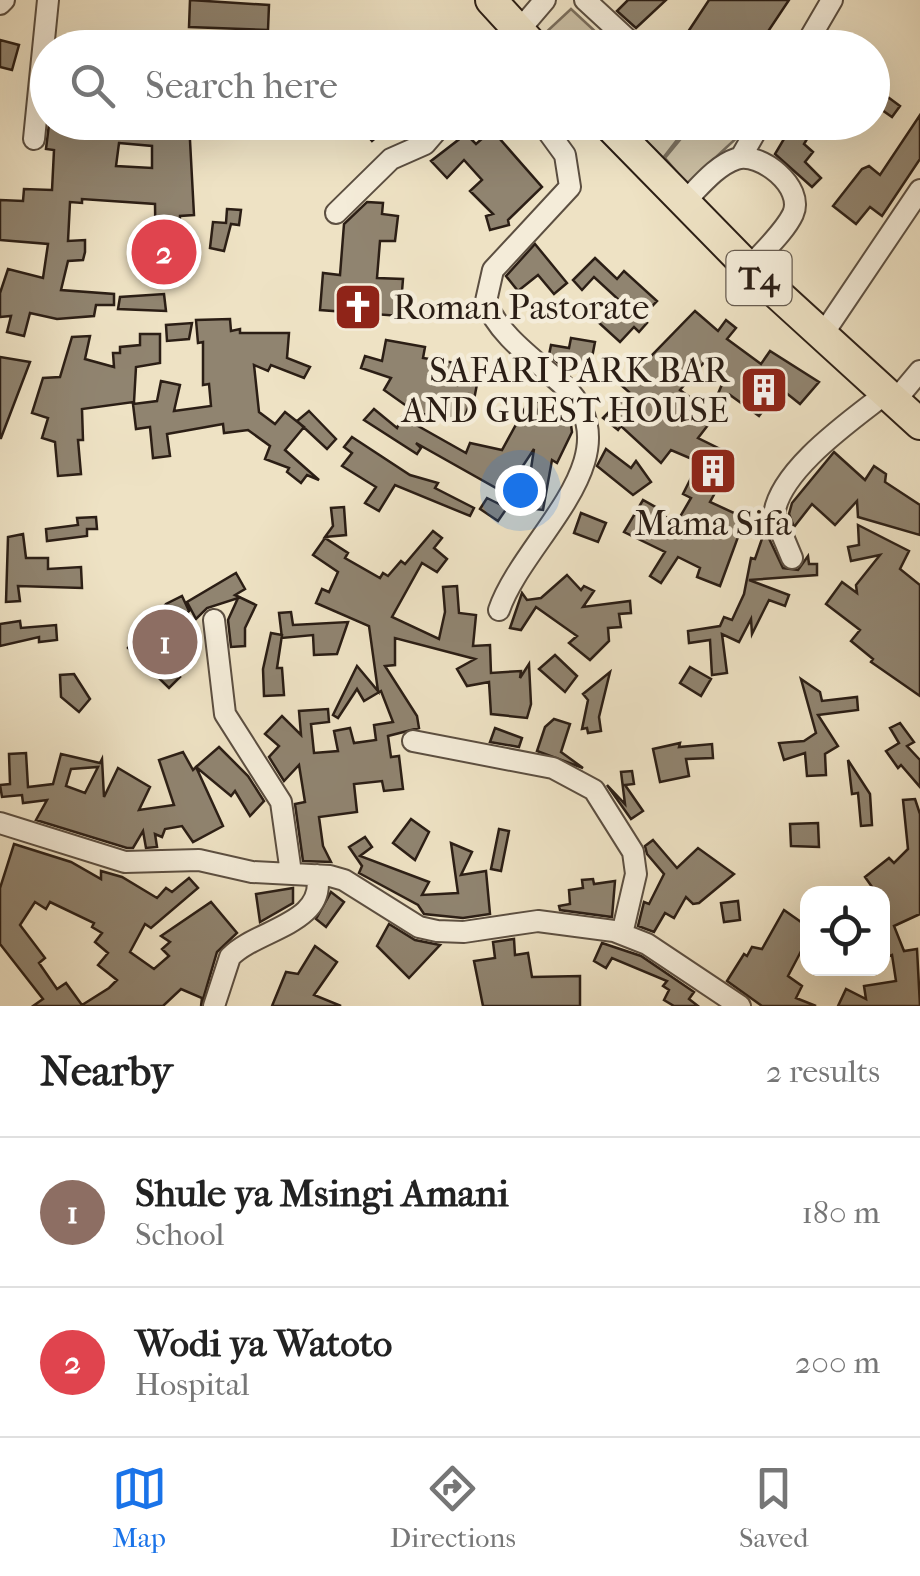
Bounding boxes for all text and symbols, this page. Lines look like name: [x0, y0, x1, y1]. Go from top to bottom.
search box: [30, 30, 890, 140]
icon: search: [65, 58, 120, 113]
text: Search here: [145, 63, 338, 108]
pin: 2: [132, 214, 196, 290]
road number: T4: [726, 251, 792, 305]
church icon: Roman Pastorate: [332, 281, 384, 333]
place label: Roman Pastorate: [393, 287, 649, 328]
place label: SAFARI PARK BAR AND GUEST HOUSE: [400, 350, 731, 431]
building icon: SAFARI PARK BAR AND GUEST HOUSE: [738, 364, 790, 416]
building icon: Mama Sifa: [687, 445, 739, 497]
your location: [495, 465, 546, 516]
place label: Mama Sifa: [634, 503, 792, 544]
pin: 1: [132, 604, 198, 680]
map controls: [800, 886, 890, 976]
button: locate: [800, 886, 890, 976]
text: Nearby: [40, 1047, 172, 1096]
text: 2 results: [766, 1053, 880, 1090]
text: Shule ya Msingi Amani: [135, 1171, 509, 1216]
text: 1: [67, 1194, 78, 1231]
text: 180 m: [801, 1194, 880, 1231]
text: School: [135, 1216, 224, 1253]
text: Wodi ya Watoto: [135, 1321, 392, 1366]
text: 2: [64, 1344, 81, 1381]
text: 200 m: [795, 1344, 880, 1381]
text: Hospital: [135, 1366, 250, 1403]
tab: Map: [112, 1461, 167, 1554]
tab: Directions: [390, 1461, 516, 1554]
tab: Saved: [739, 1461, 808, 1554]

